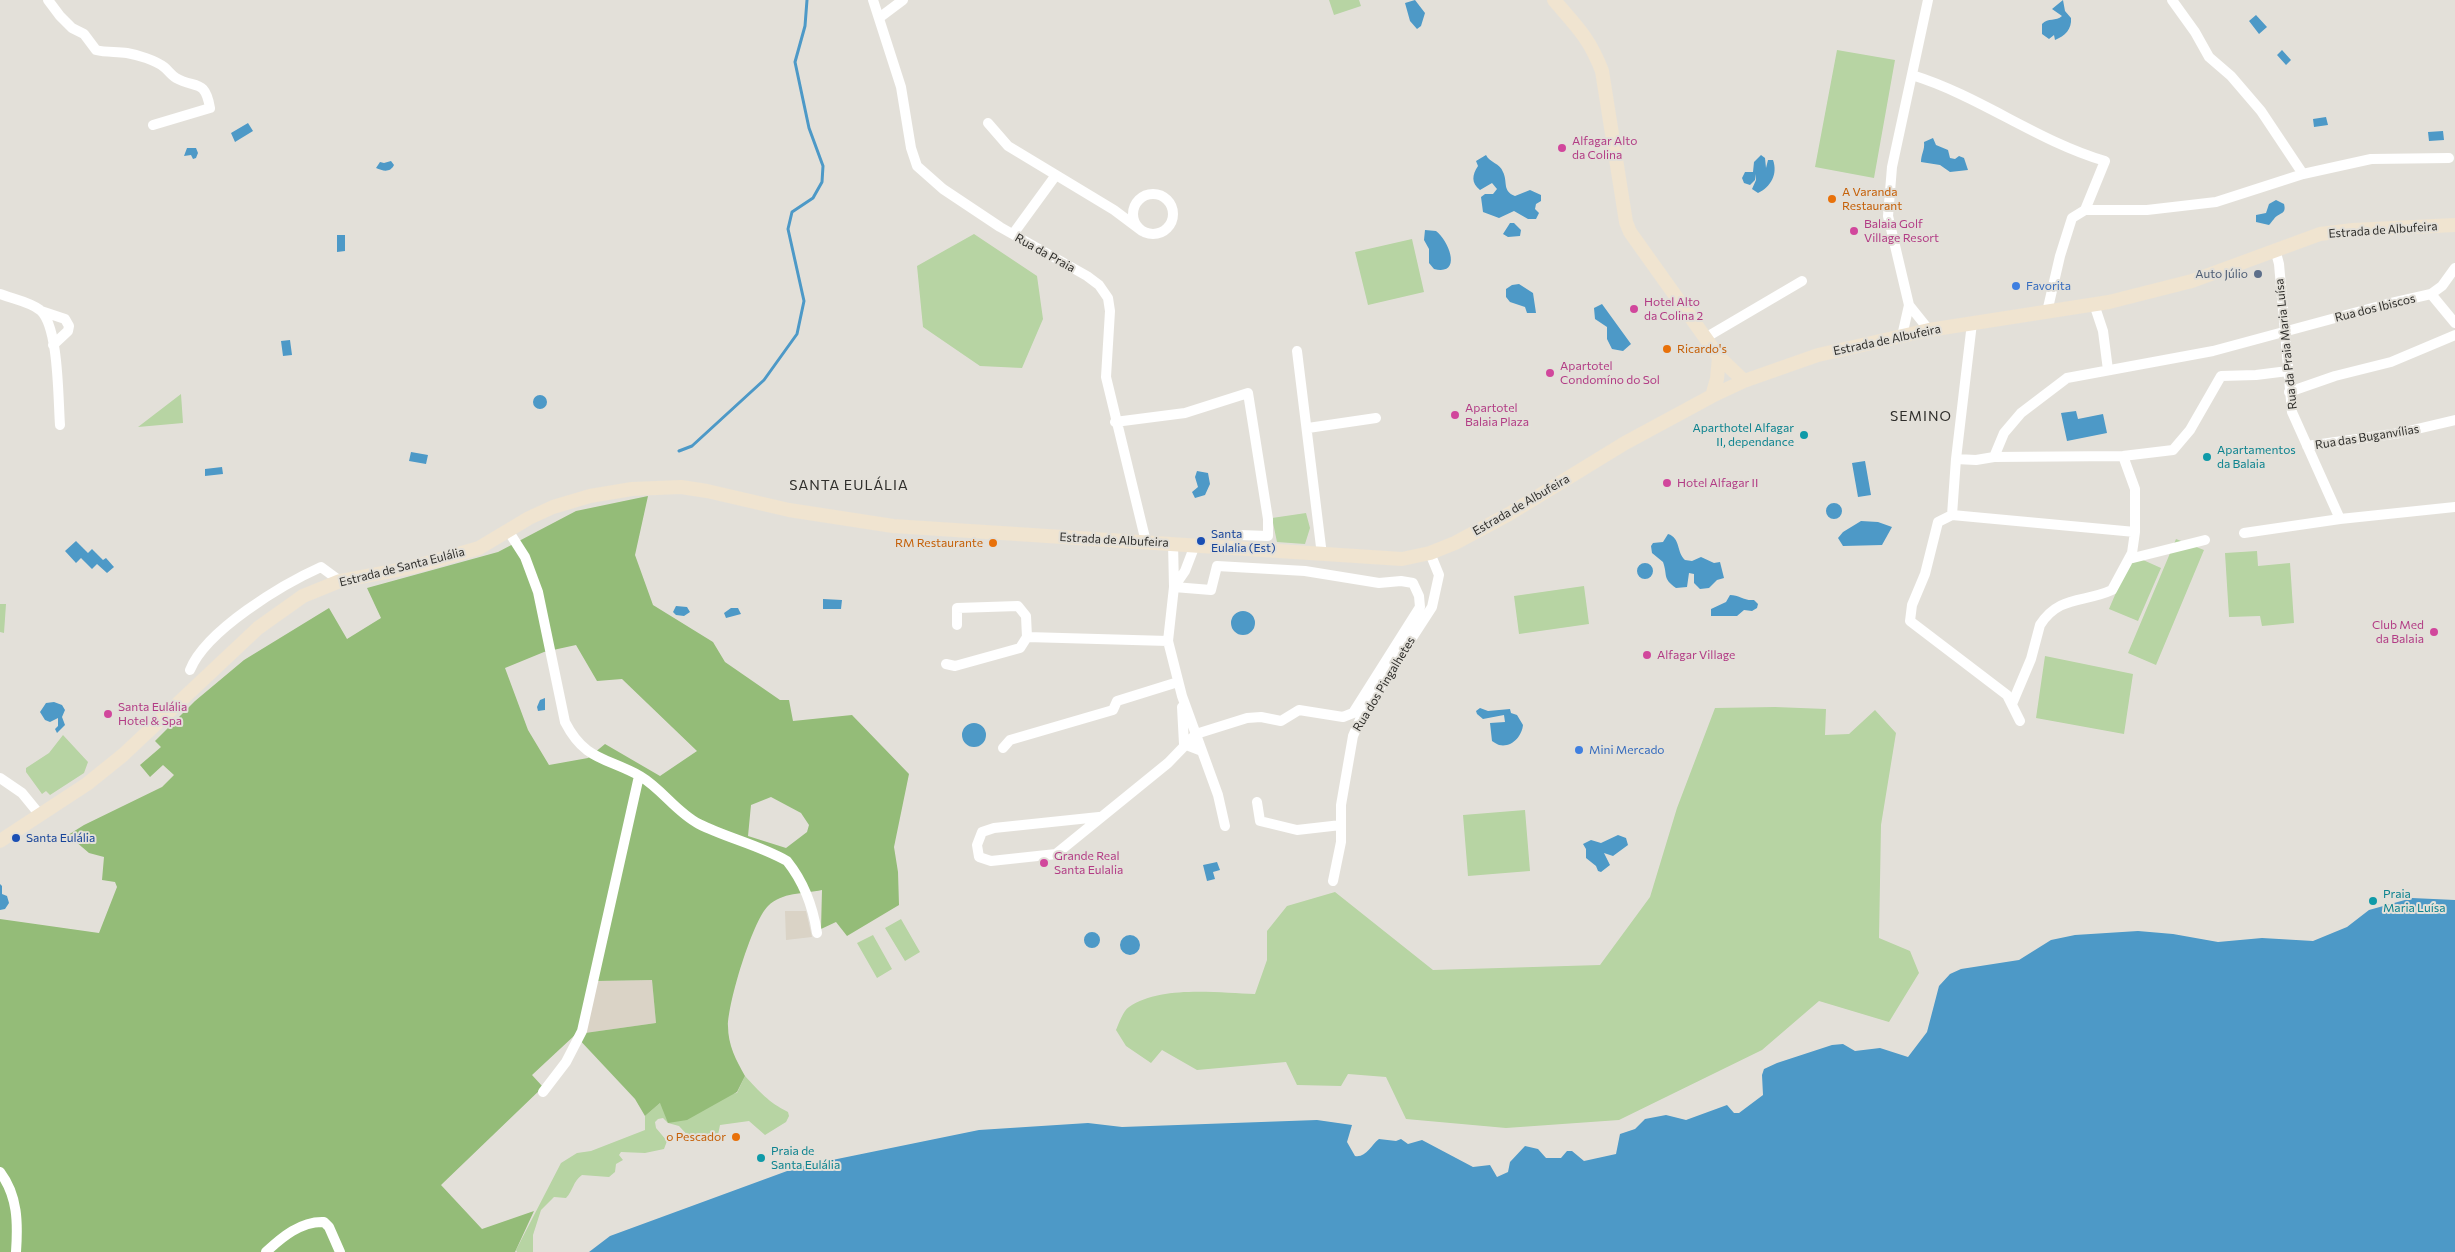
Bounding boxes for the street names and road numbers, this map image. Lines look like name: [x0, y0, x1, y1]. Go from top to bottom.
street label: Estrada de Albufeira: [2328, 219, 2438, 241]
street label: Rua da Praia: [1012, 231, 1078, 275]
street label: Rua da Praia Maria Luísa: [2272, 278, 2300, 410]
street label: Rua dos Ibiscos: [2333, 291, 2417, 325]
street label: Estrada de Albufeira: [1832, 322, 1942, 358]
street label: Rua das Buganvílias: [2314, 422, 2420, 452]
street label: Estrada de Albufeira: [1470, 471, 1572, 539]
street label: Estrada de Albufeira: [1059, 530, 1169, 550]
street label: Estrada de Santa Eulália: [338, 544, 466, 590]
street label: Rua dos Pingalhetes: [1350, 634, 1418, 734]

